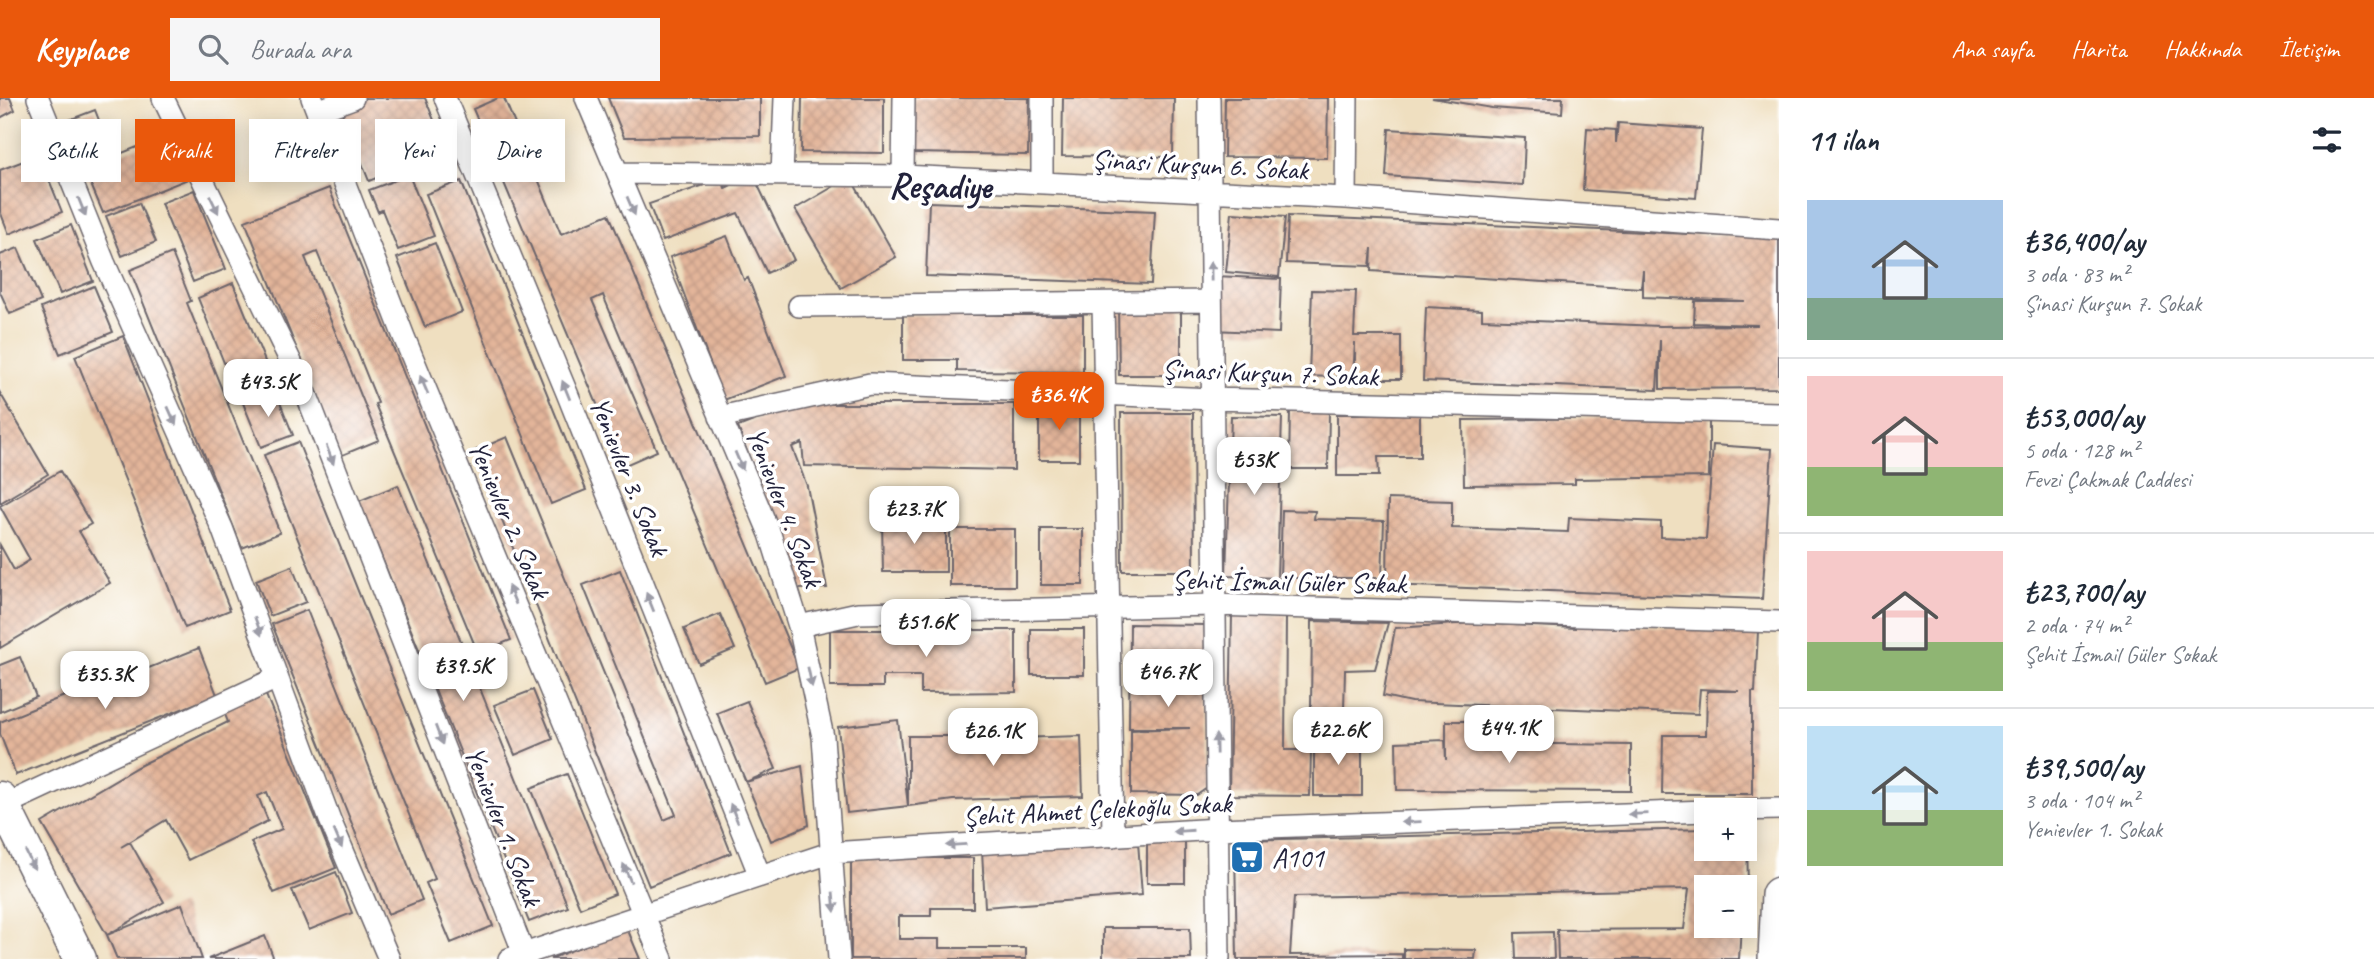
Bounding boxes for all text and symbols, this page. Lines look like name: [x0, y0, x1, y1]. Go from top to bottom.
search box: [170, 18, 660, 81]
text: Keyplace: [35, 28, 128, 70]
icon: search: [194, 30, 232, 68]
text: Burada ara: [250, 33, 351, 66]
text: Ana sayfa: [1952, 34, 2033, 64]
text: Harita: [2071, 34, 2126, 64]
text: Hakkında: [2164, 34, 2241, 64]
text: İletişim: [2279, 34, 2339, 64]
chip: Satılık: [21, 119, 121, 182]
chip: Kiralık: [135, 119, 235, 182]
chip: Filtreler: [249, 119, 361, 182]
chip: Yeni: [375, 119, 457, 182]
chip: Daire: [471, 119, 565, 182]
text: 11 ilan: [1807, 121, 1879, 159]
icon: filters: [2308, 121, 2346, 159]
street label: Şinasi Kurşun 6. Sokak: [1091, 141, 1311, 188]
district label: Reşadiye: [889, 164, 994, 209]
one-way arrow: [209, 194, 220, 214]
one-way arrow: [77, 196, 88, 217]
one-way arrow: [626, 196, 637, 217]
text: ₺36,400/ay: [2024, 222, 2144, 260]
icon: home: [1863, 228, 1947, 312]
one-way arrow: [1205, 260, 1217, 282]
text: 3 oda · 83 m²: [2024, 260, 2128, 289]
text: Şinasi Kurşun 7. Sokak: [2024, 289, 2201, 318]
street label: Şinasi Kurşun 7. Sokak: [1161, 351, 1380, 394]
pin: ₺43.5K: [211, 360, 325, 419]
text: ₺43.5K: [239, 367, 297, 396]
pin: ₺36.4K: [1002, 372, 1116, 432]
one-way arrow: [419, 374, 430, 395]
one-way arrow: [560, 380, 571, 401]
text: ₺36.4K: [1030, 380, 1088, 409]
street label: Yenievler 3. Sokak: [582, 392, 678, 562]
text: ₺53,000/ay: [2024, 398, 2143, 436]
icon: home: [1863, 404, 1947, 488]
one-way arrow: [167, 405, 178, 426]
street label: Yenievler 4. Sokak: [738, 422, 832, 594]
street label: Yenievler 2. Sokak: [461, 435, 559, 605]
text: 5 oda · 128 m²: [2024, 436, 2139, 465]
pin: ₺53K: [1213, 438, 1295, 497]
one-way arrow: [324, 444, 335, 465]
text: ₺53K: [1233, 445, 1275, 474]
one-way arrow: [733, 451, 745, 471]
text: Fevzi Çakmak Caddesi: [2024, 465, 2191, 494]
pin: ₺23.7K: [857, 486, 971, 546]
text: ₺23.7K: [885, 494, 943, 523]
street label: Şehit İsmail Güler Sokak: [1172, 562, 1409, 601]
text: ₺23,700/ay: [2024, 573, 2144, 611]
icon: home: [1863, 579, 1947, 663]
one-way arrow: [506, 584, 517, 605]
one-way arrow: [645, 591, 656, 612]
pin: ₺51.6K: [869, 600, 983, 659]
text: ₺51.6K: [897, 607, 955, 636]
text: 2 oda · 74 m²: [2024, 611, 2128, 640]
one-way arrow: [253, 616, 264, 637]
text: Şehit İsmail Güler Sokak: [2024, 640, 2216, 669]
pin: ₺39.5K: [406, 644, 520, 703]
pin: ₺46.7K: [1111, 650, 1225, 709]
text: ₺39.5K: [435, 651, 492, 680]
pin: ₺35.3K: [48, 652, 162, 711]
text: ₺46.7K: [1139, 657, 1197, 686]
text: ₺35.3K: [76, 659, 134, 688]
one-way arrow: [805, 666, 816, 688]
pin: ₺44.1K: [1452, 706, 1566, 765]
pin: ₺26.1K: [936, 708, 1050, 768]
pin: ₺22.6K: [1281, 708, 1395, 767]
text: ₺44.1K: [1480, 713, 1538, 742]
text: ₺22.6K: [1309, 715, 1367, 744]
text: ₺26.1K: [964, 716, 1022, 745]
one-way arrow: [433, 725, 444, 746]
one-way arrow: [1210, 733, 1222, 755]
street label: Yenievler 1. Sokak: [457, 741, 551, 913]
text: ₺39,500/ay: [2024, 748, 2143, 786]
icon: home: [1863, 754, 1947, 838]
street label: Şehit Ahmet Çelekoğlu Sokak: [962, 785, 1234, 835]
text: 3 oda · 104 m²: [2024, 786, 2139, 815]
map controls: [1694, 798, 1757, 938]
button: +: [1694, 798, 1757, 861]
one-way arrow: [729, 802, 740, 823]
one-way arrow: [1627, 808, 1649, 819]
text: Yenievler 1. Sokak: [2024, 815, 2162, 844]
one-way arrow: [1399, 816, 1421, 828]
one-way arrow: [1172, 826, 1194, 837]
one-way arrow: [332, 829, 343, 850]
supermarket icon: A101: [1228, 838, 1266, 876]
one-way arrow: [945, 840, 967, 851]
place label: A101: [1272, 840, 1325, 875]
one-way arrow: [25, 850, 36, 870]
one-way arrow: [622, 862, 633, 883]
button: −: [1694, 875, 1757, 938]
one-way arrow: [829, 891, 840, 913]

